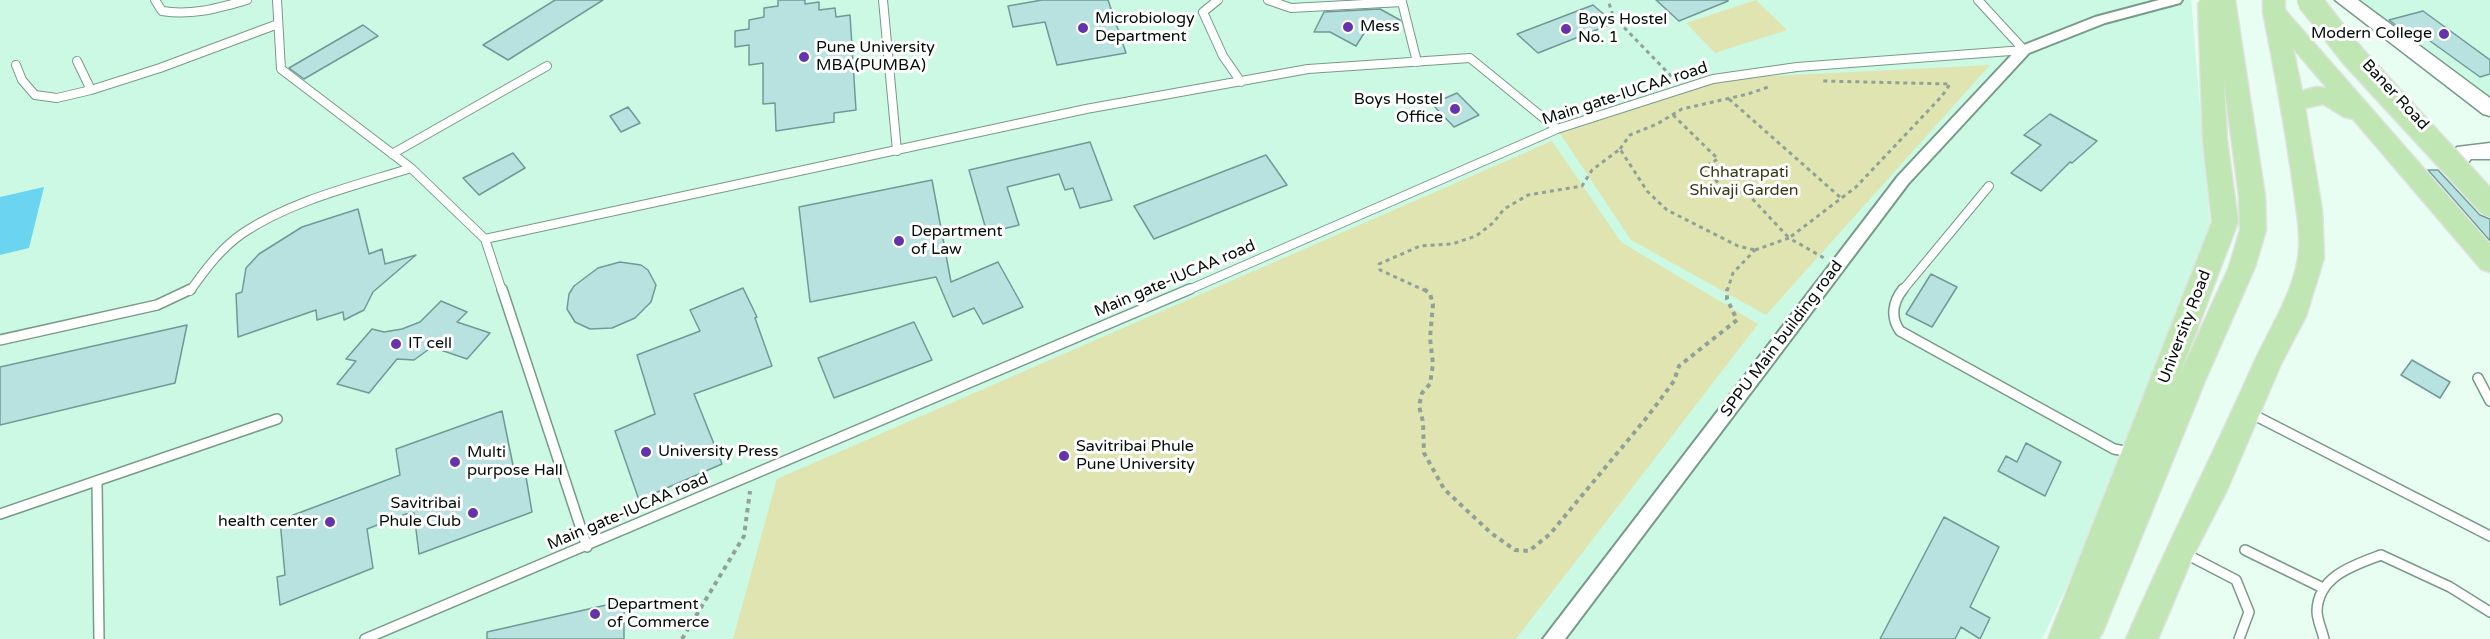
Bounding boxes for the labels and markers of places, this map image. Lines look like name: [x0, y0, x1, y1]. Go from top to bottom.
place label: Microbiology Department: [1095, 9, 1195, 47]
place label: Boys Hostel No. 1: [1578, 10, 1667, 48]
place label: Mess: [1360, 17, 1400, 37]
marker: Mess: [1341, 20, 1355, 34]
marker: Microbiology Department: [1076, 21, 1090, 35]
marker: Boys Hostel No. 1: [1559, 22, 1573, 36]
place label: Modern College: [2311, 24, 2432, 44]
marker: Modern College: [2437, 27, 2451, 41]
place label: Pune University MBA(PUMBA): [816, 38, 935, 76]
marker: Pune University MBA(PUMBA): [797, 50, 811, 64]
place label: Boys Hostel Office: [1354, 90, 1443, 128]
marker: Boys Hostel Office: [1448, 102, 1462, 116]
place label: Department of Law: [911, 222, 1003, 260]
marker: Department of Law: [892, 234, 906, 248]
place label: IT cell: [408, 334, 452, 354]
marker: IT cell: [389, 337, 403, 351]
place label: Savitribai Phule Pune University: [1076, 437, 1195, 475]
place label: University Press: [658, 442, 778, 462]
place label: Multi purpose Hall: [467, 443, 563, 481]
marker: University Press: [639, 445, 653, 459]
marker: Savitribai Phule Pune University: [1057, 449, 1071, 463]
marker: Multi purpose Hall: [448, 455, 462, 469]
place label: Savitribai Phule Club: [379, 494, 461, 532]
marker: Savitribai Phule Club: [466, 506, 480, 520]
place label: health center: [218, 512, 318, 532]
marker: health center: [323, 515, 337, 529]
place label: Department of Commerce: [607, 595, 709, 633]
marker: Department of Commerce: [588, 607, 602, 621]

